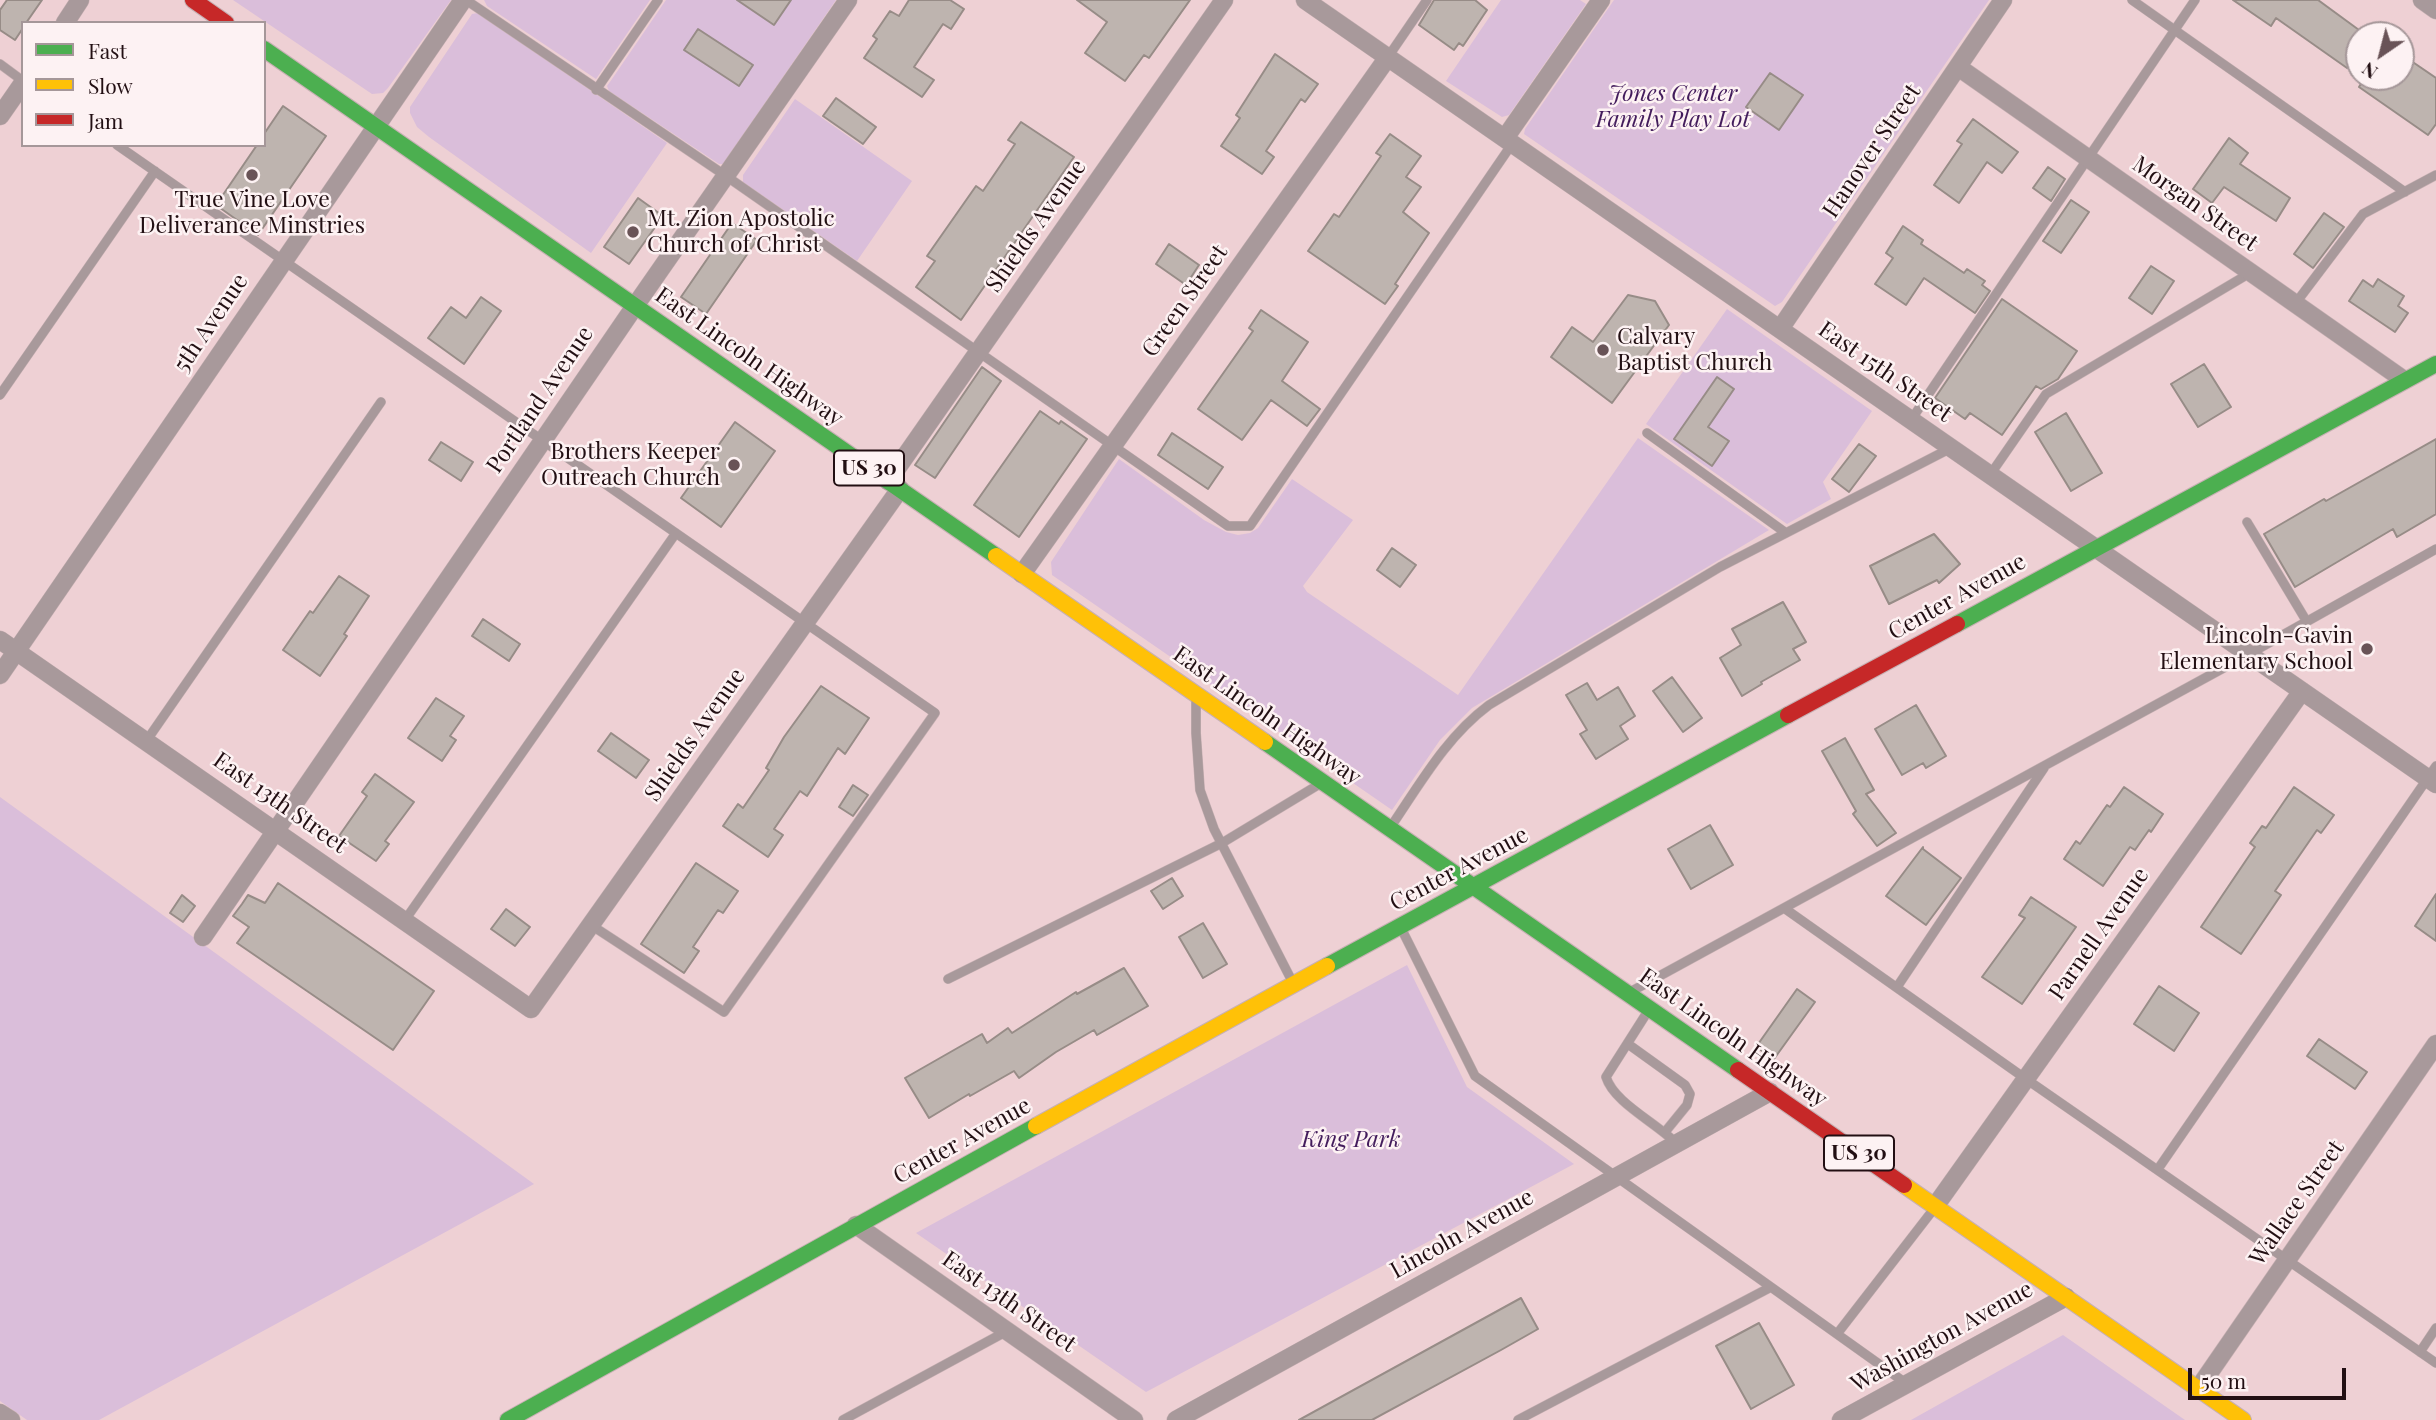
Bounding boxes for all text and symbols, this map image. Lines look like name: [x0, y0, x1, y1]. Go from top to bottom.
legend: [21, 21, 266, 147]
north arrow: [2345, 21, 2415, 91]
text: Fast: [88, 36, 127, 64]
text: N: [2356, 57, 2382, 86]
text: Slow: [88, 71, 133, 99]
street label: Hanover Street: [1817, 79, 1927, 223]
park label: Jones Center Family Play Lot: [1596, 80, 1750, 134]
text: Jam: [88, 106, 124, 134]
street label: Morgan Street: [2127, 151, 2263, 257]
street label: Shields Avenue: [980, 154, 1092, 298]
marker: True Vine Love Deliverance Minstries: [244, 167, 260, 183]
place label: True Vine Love Deliverance Minstries: [139, 186, 365, 240]
place label: Mt. Zion Apostolic Church of Christ: [647, 205, 835, 259]
marker: Mt. Zion Apostolic Church of Christ: [625, 224, 641, 240]
street label: Green Street: [1136, 240, 1234, 362]
street label: 5th Avenue: [168, 269, 254, 377]
street label: East Lincoln Highway: [650, 282, 848, 432]
street label: East 15th Street: [1813, 316, 1957, 428]
street label: Portland Avenue: [481, 321, 599, 479]
place label: Calvary Baptist Church: [1617, 323, 1772, 377]
marker: Calvary Baptist Church: [1595, 342, 1611, 358]
place label: Brothers Keeper Outreach Church: [541, 438, 720, 492]
road number: US 30: [834, 450, 904, 486]
marker: Brothers Keeper Outreach Church: [726, 457, 742, 473]
street label: Center Avenue: [1883, 548, 2031, 646]
place label: Lincoln-Gavin Elementary School: [2159, 622, 2353, 676]
street label: East Lincoln Highway: [1168, 641, 1366, 791]
marker: Lincoln-Gavin Elementary School: [2359, 641, 2375, 657]
street label: Shields Avenue: [639, 663, 751, 807]
street label: East 13th Street: [208, 747, 352, 859]
street label: Center Avenue: [1385, 821, 1533, 917]
street label: Parnell Avenue: [2043, 863, 2155, 1005]
street label: East Lincoln Highway: [1634, 963, 1832, 1113]
street label: Center Avenue: [888, 1092, 1036, 1190]
park label: King Park: [1302, 1126, 1400, 1154]
street label: Wallace Street: [2244, 1135, 2350, 1271]
road number: US 30: [1824, 1136, 1894, 1170]
street label: Lincoln Avenue: [1386, 1183, 1538, 1285]
street label: East 13th Street: [937, 1246, 1081, 1358]
street label: Washington Avenue: [1846, 1276, 2038, 1398]
scale bar: [2191, 1354, 2348, 1398]
text: 50 m: [2201, 1366, 2246, 1394]

